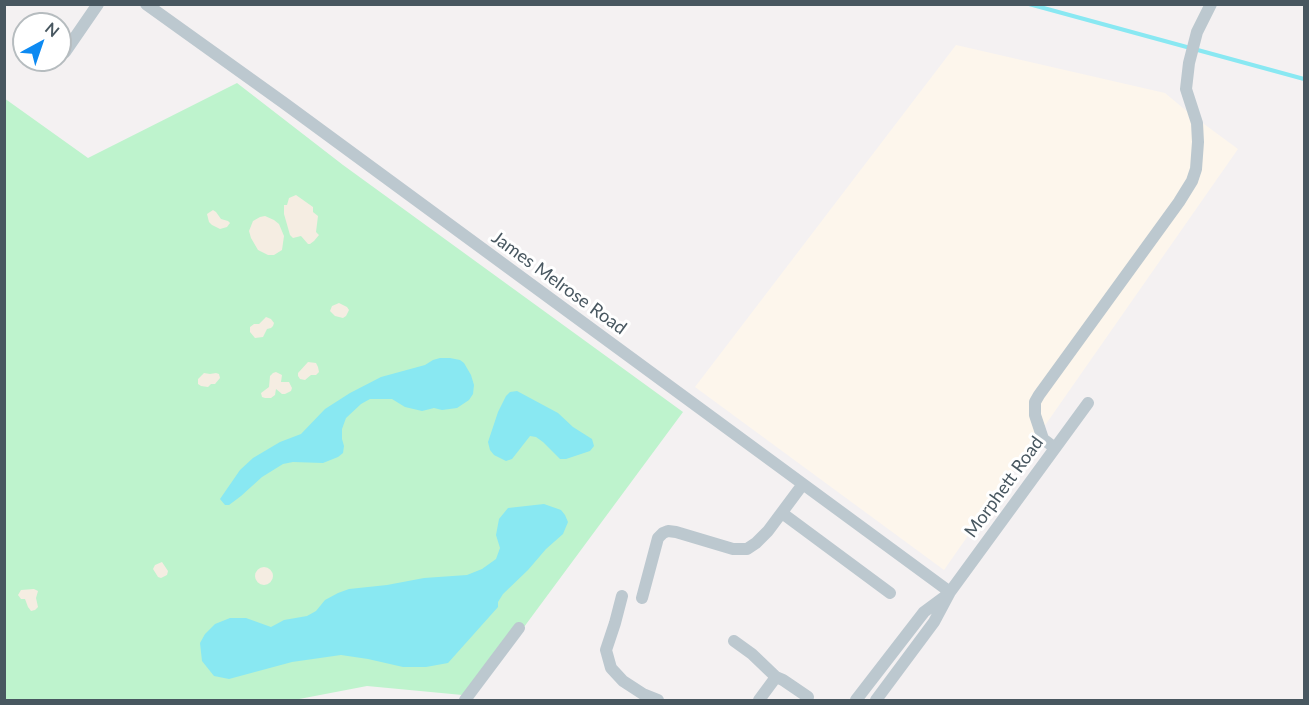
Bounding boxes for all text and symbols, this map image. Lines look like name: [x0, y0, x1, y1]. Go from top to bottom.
north arrow: [12, 12, 72, 72]
text: N: [42, 18, 63, 41]
street label: James Melrose Road: [487, 227, 631, 339]
street label: Morphett Road: [960, 432, 1048, 542]

